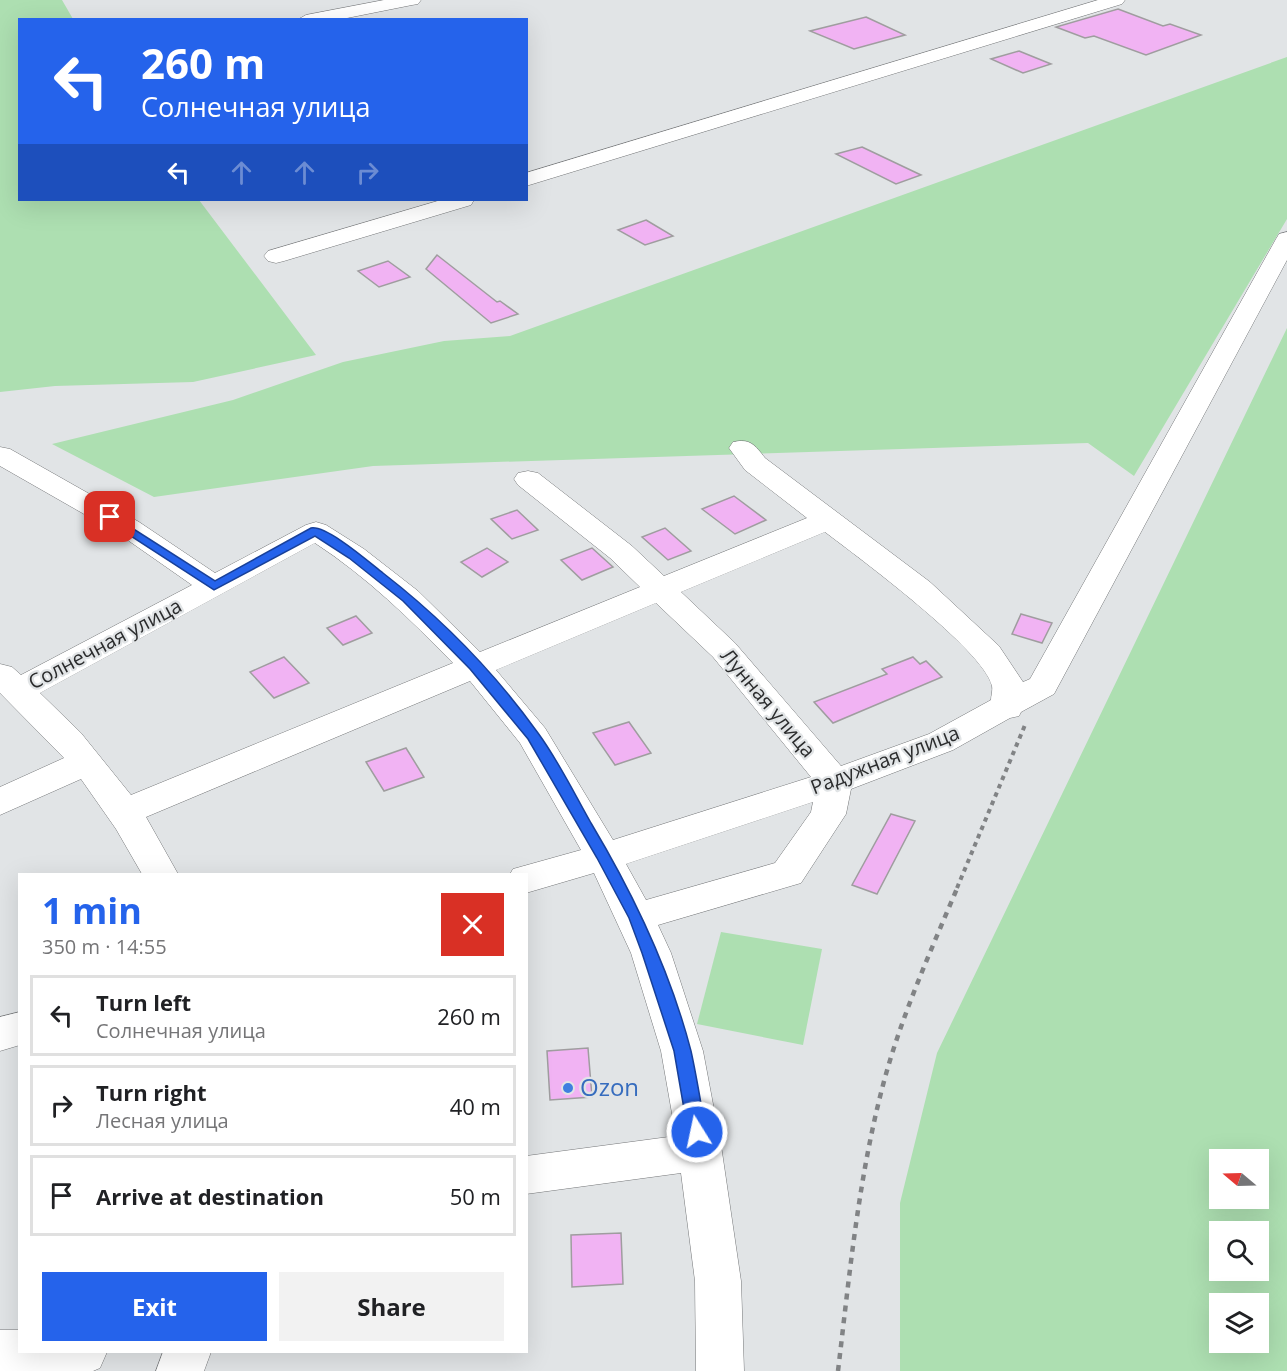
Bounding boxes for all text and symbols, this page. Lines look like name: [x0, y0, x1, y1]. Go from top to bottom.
text: 260 m: [141, 34, 265, 91]
icon: left: [42, 42, 120, 120]
text: Солнечная улица: [141, 88, 370, 125]
icon: left: [162, 156, 195, 189]
icon: ahead: [225, 156, 258, 189]
icon: ahead: [288, 156, 321, 189]
icon: right: [351, 156, 384, 189]
pin: [84, 491, 135, 542]
icon: arrive: [93, 500, 126, 533]
street label: Солнечная улица: [23, 592, 186, 695]
street label: Лунная улица: [715, 642, 822, 763]
street label: Радужная улица: [807, 719, 963, 800]
text: 1 min: [42, 886, 142, 935]
button: close: [441, 893, 504, 956]
text: 350 m · 14:55: [42, 933, 167, 960]
text: Turn left: [96, 987, 191, 1017]
icon: left: [45, 999, 78, 1032]
text: 260 m: [437, 1001, 501, 1031]
text: Солнечная улица: [96, 1017, 266, 1044]
place label: Ozon: [580, 1070, 639, 1103]
text: Turn right: [96, 1077, 207, 1107]
marker: Ozon: [561, 1081, 575, 1095]
icon: right: [45, 1089, 78, 1122]
text: 40 m: [450, 1091, 501, 1121]
position arrow: [665, 1100, 729, 1164]
text: Лесная улица: [96, 1107, 229, 1134]
north arrow: [1209, 1149, 1269, 1209]
map controls: [1209, 1149, 1269, 1353]
icon: arrive: [45, 1179, 78, 1212]
text: Arrive at destination: [96, 1181, 324, 1211]
text: 50 m: [450, 1181, 501, 1211]
button: search: [1209, 1221, 1269, 1281]
button: Exit: [42, 1272, 267, 1341]
button: Share: [279, 1272, 504, 1341]
button: layers: [1209, 1293, 1269, 1353]

